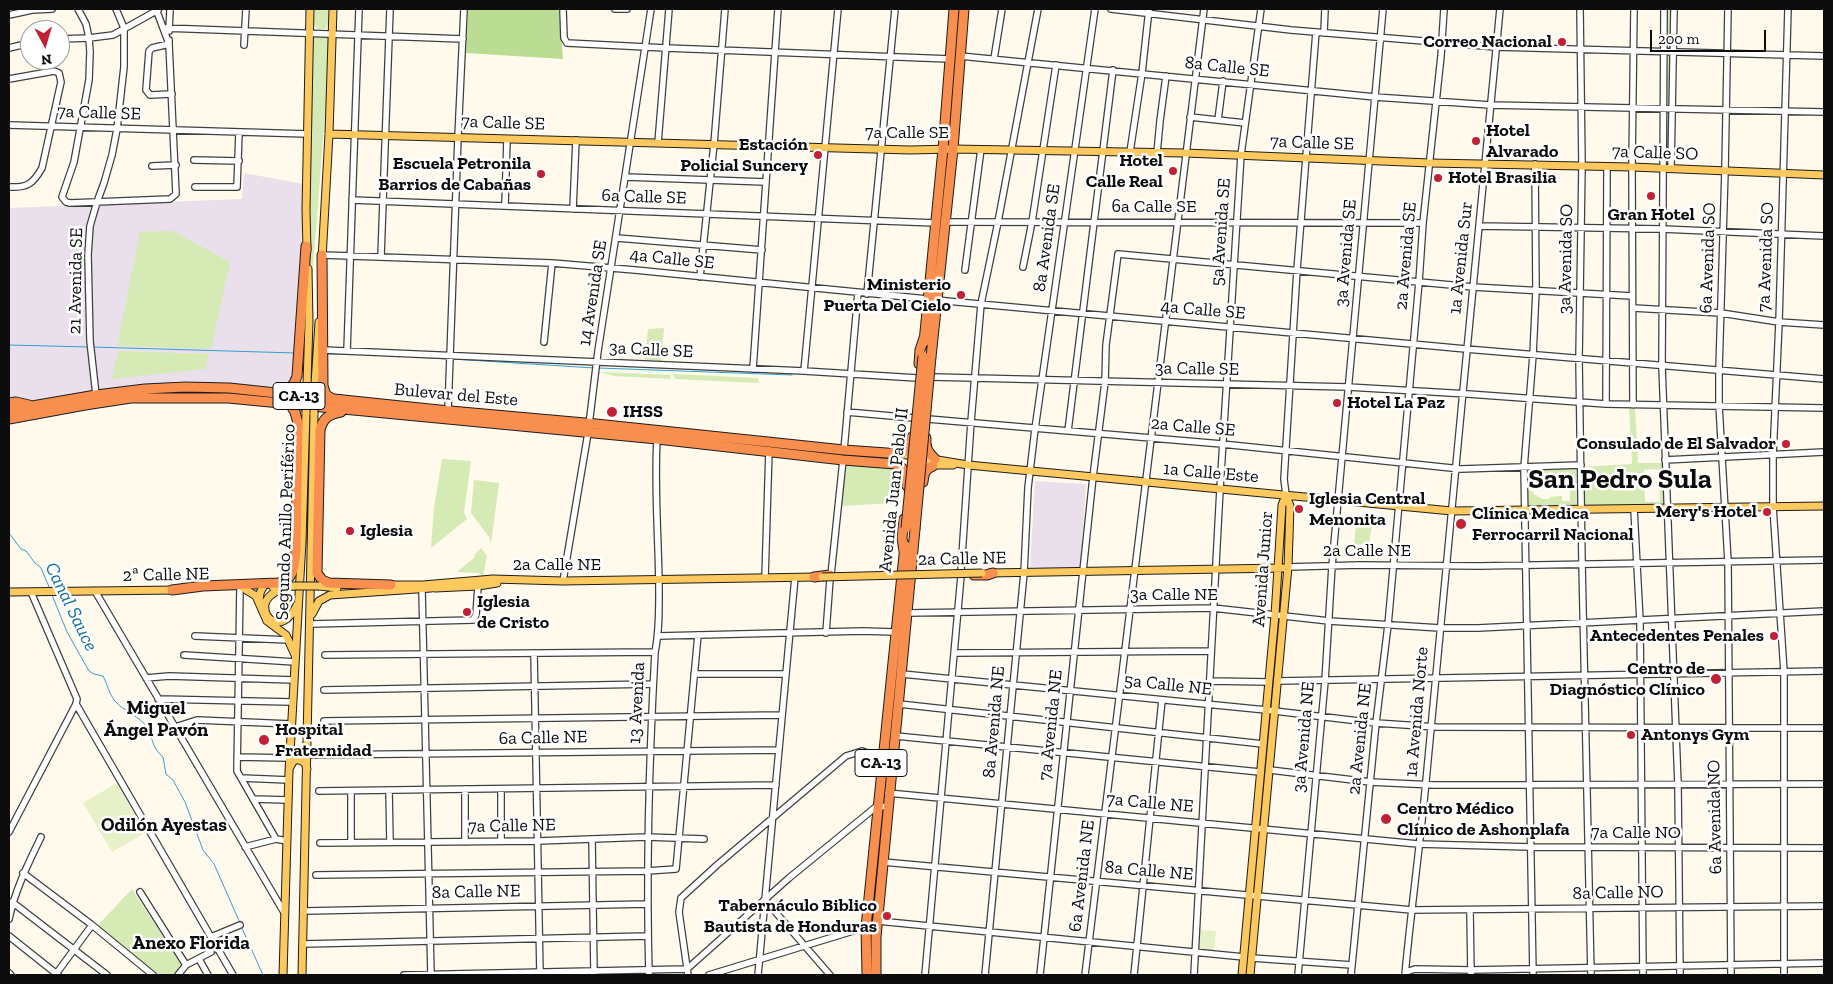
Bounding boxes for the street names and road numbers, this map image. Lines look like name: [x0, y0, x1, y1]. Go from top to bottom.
street label: 8a Calle SE: [1184, 52, 1270, 82]
street label: 7a Calle SE: [57, 101, 141, 125]
street label: 7a Calle SE: [461, 111, 545, 135]
street label: 7a Calle SE: [865, 122, 949, 144]
street label: 7a Calle SE: [1270, 131, 1354, 155]
street label: 7a Calle SO: [1611, 141, 1699, 165]
street label: 5a Avenida SE: [1206, 177, 1236, 287]
street label: 8a Avenida SE: [1029, 183, 1065, 293]
street label: 6a Calle SE: [601, 185, 687, 209]
street label: 6a Calle SE: [1112, 196, 1196, 218]
street label: 3a Avenida SE: [1331, 198, 1361, 308]
street label: 2a Avenida SE: [1391, 201, 1421, 311]
street label: 1a Avenida Sur: [1444, 201, 1478, 315]
street label: 6a Avenida SO: [1695, 202, 1721, 314]
street label: 7a Avenida SO: [1753, 202, 1779, 312]
street label: 3a Avenida SO: [1554, 204, 1578, 314]
street label: 21 Avenida SE: [64, 228, 88, 334]
street label: 14 Avenida SE: [574, 238, 612, 348]
street label: 4a Calle SE: [629, 244, 715, 274]
street label: 4a Calle SE: [1160, 296, 1246, 324]
street label: 3a Calle SE: [608, 337, 694, 363]
street label: 3a Calle SE: [1155, 357, 1239, 381]
street label: Bulevar del Este: [393, 379, 519, 411]
road number: CA-13: [273, 382, 325, 410]
street label: Avenida Juan Pablo II: [875, 407, 913, 573]
street label: 2a Calle SE: [1150, 413, 1236, 441]
street label: Segundo Anillo Periférico: [272, 423, 300, 621]
street label: 1a Calle Este: [1162, 458, 1260, 488]
street label: Avenida Junior: [1248, 510, 1278, 628]
street label: 2a Calle NE: [1323, 540, 1411, 562]
street label: 2a Calle NE: [918, 547, 1006, 571]
street label: 2a Calle NE: [513, 554, 601, 576]
street label: 2ª Calle NE: [123, 563, 209, 587]
street label: 3a Calle NE: [1130, 584, 1218, 606]
street label: 1a Avenida Norte: [1401, 646, 1433, 778]
street label: 13 Avenida: [624, 662, 650, 744]
street label: 8a Avenida NE: [978, 665, 1010, 779]
street label: 7a Avenida NE: [1034, 669, 1068, 781]
street label: 5a Calle NE: [1123, 670, 1213, 700]
street label: 3a Avenida NE: [1288, 680, 1320, 794]
street label: 2a Avenida NE: [1343, 682, 1377, 796]
street label: 6a Calle NE: [498, 726, 588, 750]
road number: CA-13: [855, 750, 907, 776]
street label: 6a Avenida NO: [1703, 759, 1727, 875]
street label: 7a Calle NE: [1105, 788, 1195, 818]
street label: 7a Calle NE: [468, 814, 556, 838]
street label: 6a Avenida NE: [1064, 819, 1100, 933]
street label: 7a Calle NO: [1591, 822, 1681, 844]
street label: 8a Calle NE: [1104, 856, 1194, 886]
street label: 8a Calle NE: [431, 880, 521, 904]
street label: 8a Calle NO: [1572, 881, 1664, 905]

